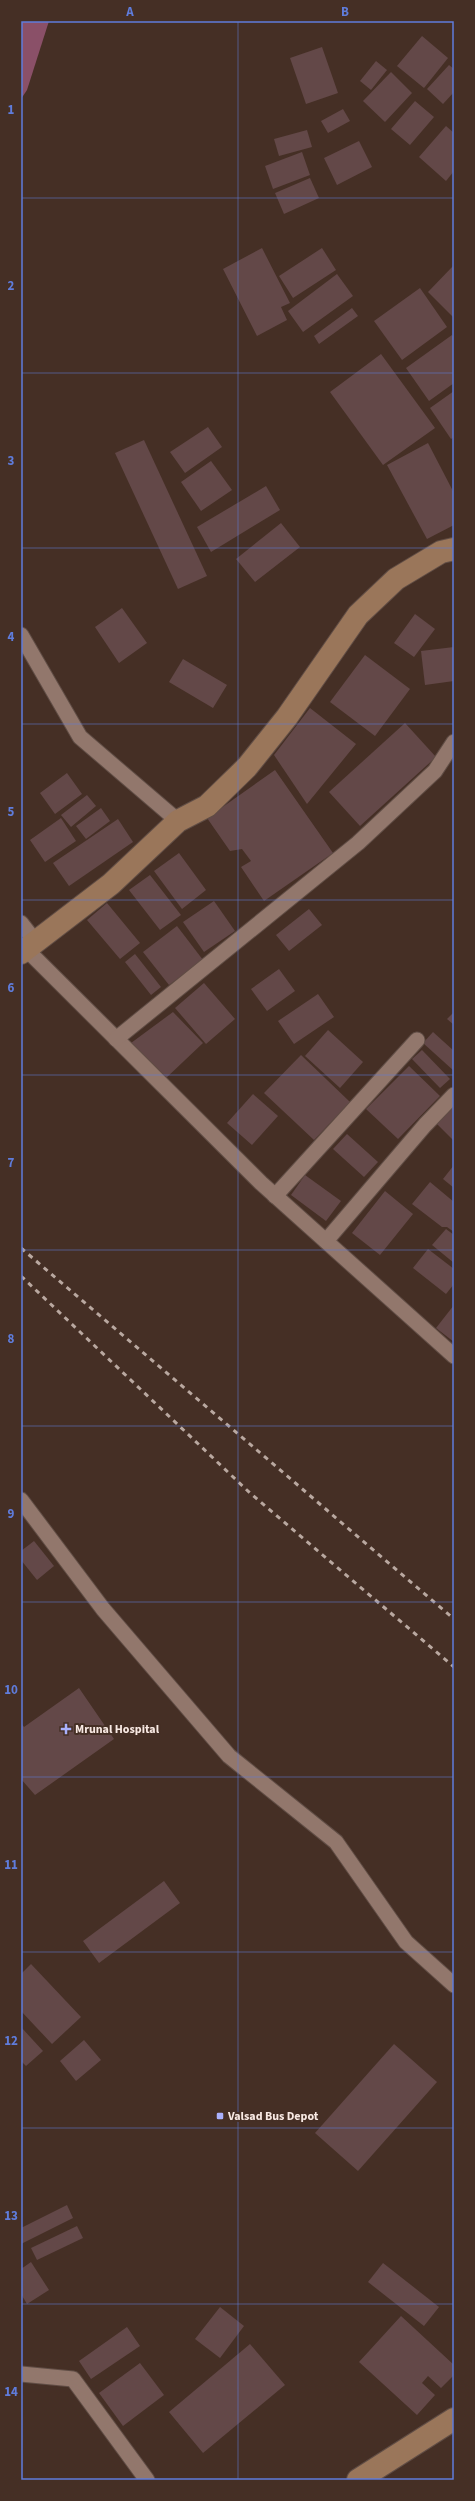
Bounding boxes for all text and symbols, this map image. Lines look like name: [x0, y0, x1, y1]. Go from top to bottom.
text: A: [125, 3, 134, 21]
text: B: [341, 3, 349, 21]
text: 1: [8, 101, 15, 119]
text: 2: [8, 277, 15, 295]
text: 3: [8, 452, 15, 470]
text: 4: [8, 628, 15, 646]
text: 5: [8, 803, 15, 821]
text: 6: [8, 979, 15, 997]
text: 7: [8, 1154, 15, 1172]
text: 8: [8, 1330, 15, 1348]
text: 9: [8, 1505, 15, 1523]
text: 10: [4, 1681, 18, 1699]
place label: Mrunal Hospital: [75, 1721, 160, 1738]
marker: Mrunal Hospital: [60, 1723, 72, 1735]
text: 11: [4, 1856, 18, 1874]
text: 12: [4, 2032, 18, 2050]
place label: Valsad Bus Depot: [227, 2108, 319, 2125]
marker: Valsad Bus Depot: [215, 2111, 225, 2121]
text: 13: [4, 2207, 18, 2225]
text: 14: [4, 2383, 18, 2401]

